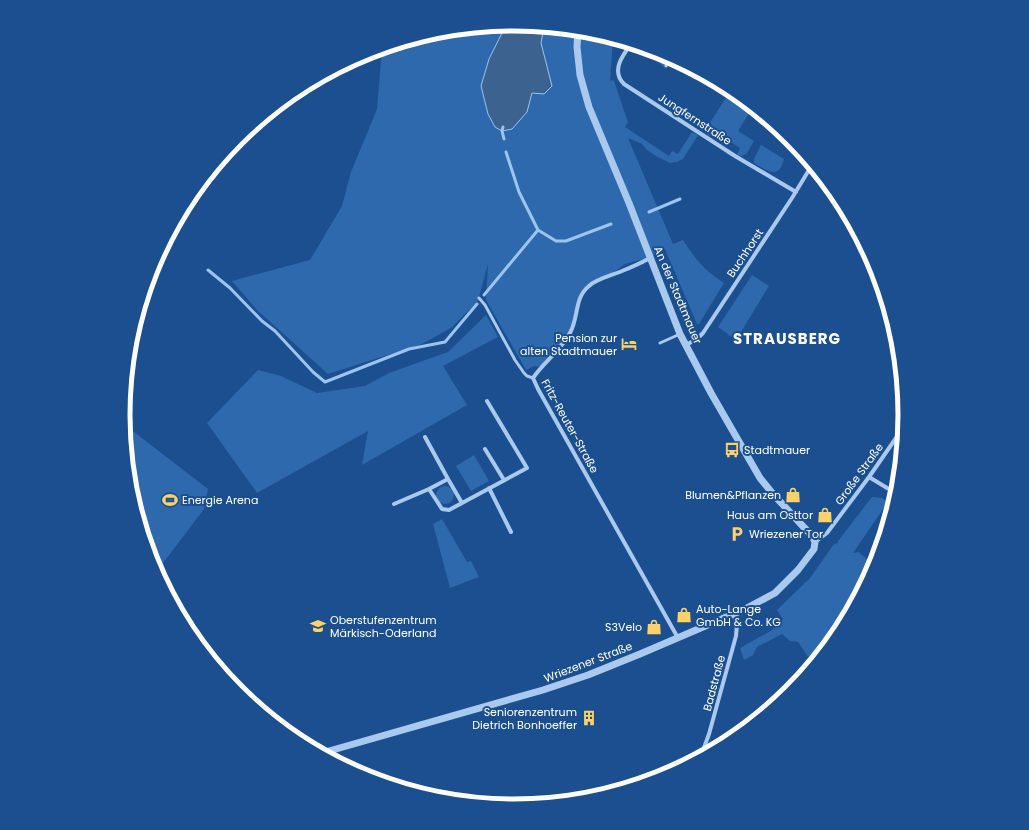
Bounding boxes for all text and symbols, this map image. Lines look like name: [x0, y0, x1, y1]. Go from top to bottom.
street label: Jungfernstraße: [655, 89, 735, 149]
street label: Buchhorst: [723, 226, 767, 280]
street label: An der Stadtmauer: [650, 244, 706, 346]
district label: STRAUSBERG: [733, 328, 841, 349]
place label: Pension zur alten Stadtmauer: [520, 330, 617, 359]
hotel icon: Pension zur alten Stadtmauer: [620, 335, 638, 353]
street label: Fritz-Reuter-Straße: [537, 376, 603, 476]
street label: Große Straße: [831, 440, 887, 508]
bus stop icon: Stadtmauer: [723, 441, 741, 459]
place label: Stadtmauer: [744, 442, 810, 458]
shop icon: Blumen&Pflanzen: [784, 486, 802, 504]
place label: Blumen&Pflanzen: [685, 487, 781, 503]
sports icon: Energie Arena: [161, 491, 179, 509]
place label: Energie Arena: [182, 492, 258, 508]
shop icon: Haus am Osttor: [816, 506, 834, 524]
place label: Haus am Osttor: [727, 507, 813, 523]
parking icon: Wriezener Tor: [728, 525, 746, 543]
place label: Wriezener Tor: [749, 526, 823, 542]
place label: Auto-Lange GmbH & Co. KG: [696, 601, 781, 630]
shop icon: Auto-Lange GmbH & Co. KG: [675, 606, 693, 624]
place label: Oberstufenzentrum Märkisch-Oderland: [330, 612, 437, 641]
school or university icon: Oberstufenzentrum Märkisch-Oderland: [309, 617, 327, 635]
shop icon: S3Velo: [645, 618, 663, 636]
place label: S3Velo: [605, 619, 642, 635]
street label: Wriezener Straße: [542, 638, 635, 686]
street label: Badstraße: [699, 653, 729, 713]
place label: Seniorenzentrum Dietrich Bonhoeffer: [472, 704, 577, 733]
building icon: Seniorenzentrum Dietrich Bonhoeffer: [580, 709, 598, 727]

